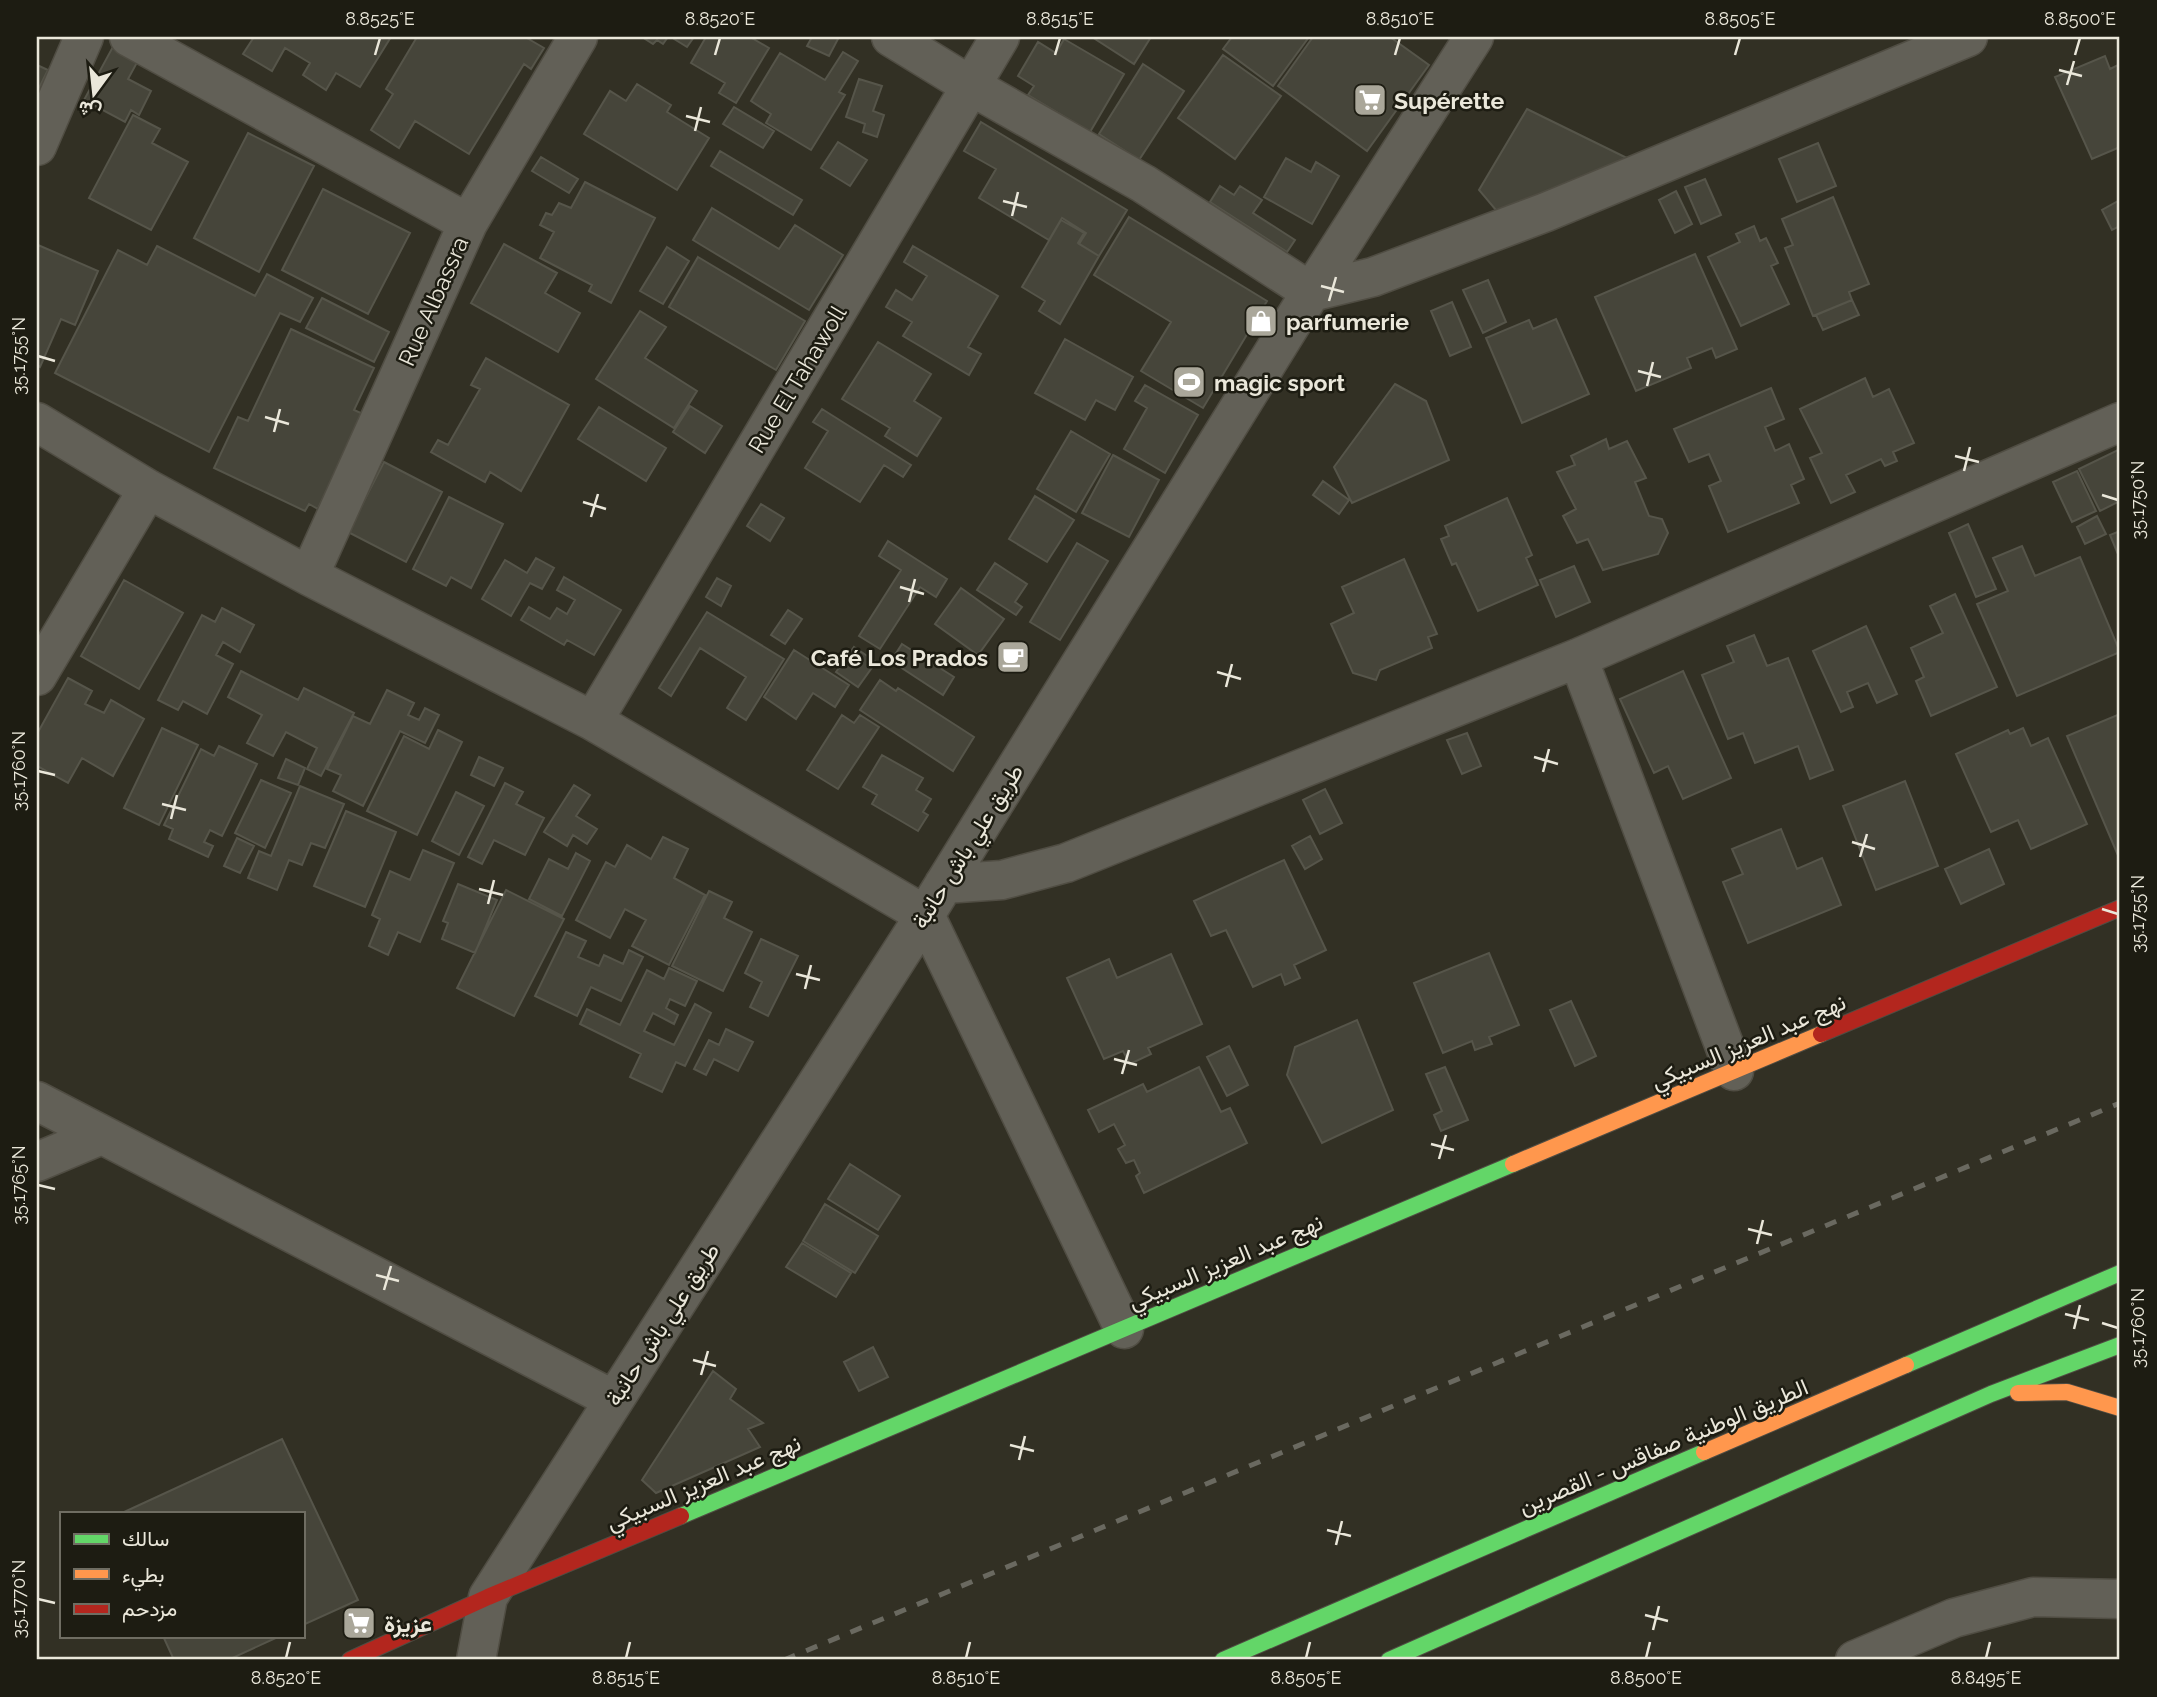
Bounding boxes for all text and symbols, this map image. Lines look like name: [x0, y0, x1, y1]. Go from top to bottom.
text: 8.8525°E: [345, 8, 415, 29]
text: 8.8520°E: [685, 8, 755, 29]
text: 8.8515°E: [1026, 8, 1094, 29]
text: 8.8510°E: [1366, 8, 1434, 29]
text: 8.8505°E: [1704, 8, 1776, 29]
text: 8.8500°E: [2044, 8, 2116, 29]
north arrow: [60, 60, 130, 130]
supermarket icon: Supérette: [1351, 81, 1389, 119]
place label: Supérette: [1394, 87, 1504, 114]
text: ش: [76, 96, 104, 124]
street label: Rue Albassra: [393, 232, 473, 370]
street label: Rue El Tahawoll: [742, 300, 852, 457]
shop icon: parfumerie: [1242, 302, 1280, 340]
place label: parfumerie: [1286, 308, 1409, 335]
text: 35.1755°N: [8, 317, 29, 395]
sports icon: magic sport: [1170, 363, 1208, 401]
place label: magic sport: [1214, 369, 1345, 396]
text: 35.1750°N: [2127, 461, 2148, 539]
cafe icon: Café Los Prados: [994, 638, 1032, 676]
place label: Café Los Prados: [811, 644, 988, 671]
text: 35.1760°N: [8, 731, 29, 811]
street label: طريق علي باش حانبة: [906, 759, 1033, 936]
text: 35.1755°N: [2127, 875, 2148, 953]
street label: نهج عبد العزيز السبيكي: [1647, 988, 1852, 1100]
text: 35.1765°N: [8, 1145, 29, 1225]
street label: نهج عبد العزيز السبيكي: [1124, 1208, 1329, 1320]
street label: طريق علي باش حانبة: [599, 1238, 730, 1414]
text: 35.1760°N: [2127, 1288, 2148, 1368]
street label: الطريق الوطنية صفاقس - القصرين: [1514, 1373, 1813, 1521]
street label: نهج عبد العزيز السبيكي: [602, 1429, 807, 1541]
legend: [60, 1512, 304, 1638]
text: سالك: [122, 1526, 169, 1551]
text: 35.1770°N: [8, 1560, 29, 1638]
text: بطيء: [122, 1562, 165, 1592]
text: مزدحم: [122, 1596, 177, 1623]
supermarket icon: عزيزة: [340, 1604, 378, 1642]
place label: عزيزة: [384, 1610, 432, 1639]
text: 8.8520°E: [251, 1667, 321, 1688]
text: 8.8515°E: [592, 1667, 660, 1688]
text: 8.8510°E: [932, 1667, 1000, 1688]
text: 8.8505°E: [1270, 1667, 1342, 1688]
text: 8.8500°E: [1610, 1667, 1682, 1688]
text: 8.8495°E: [1951, 1667, 2021, 1688]

